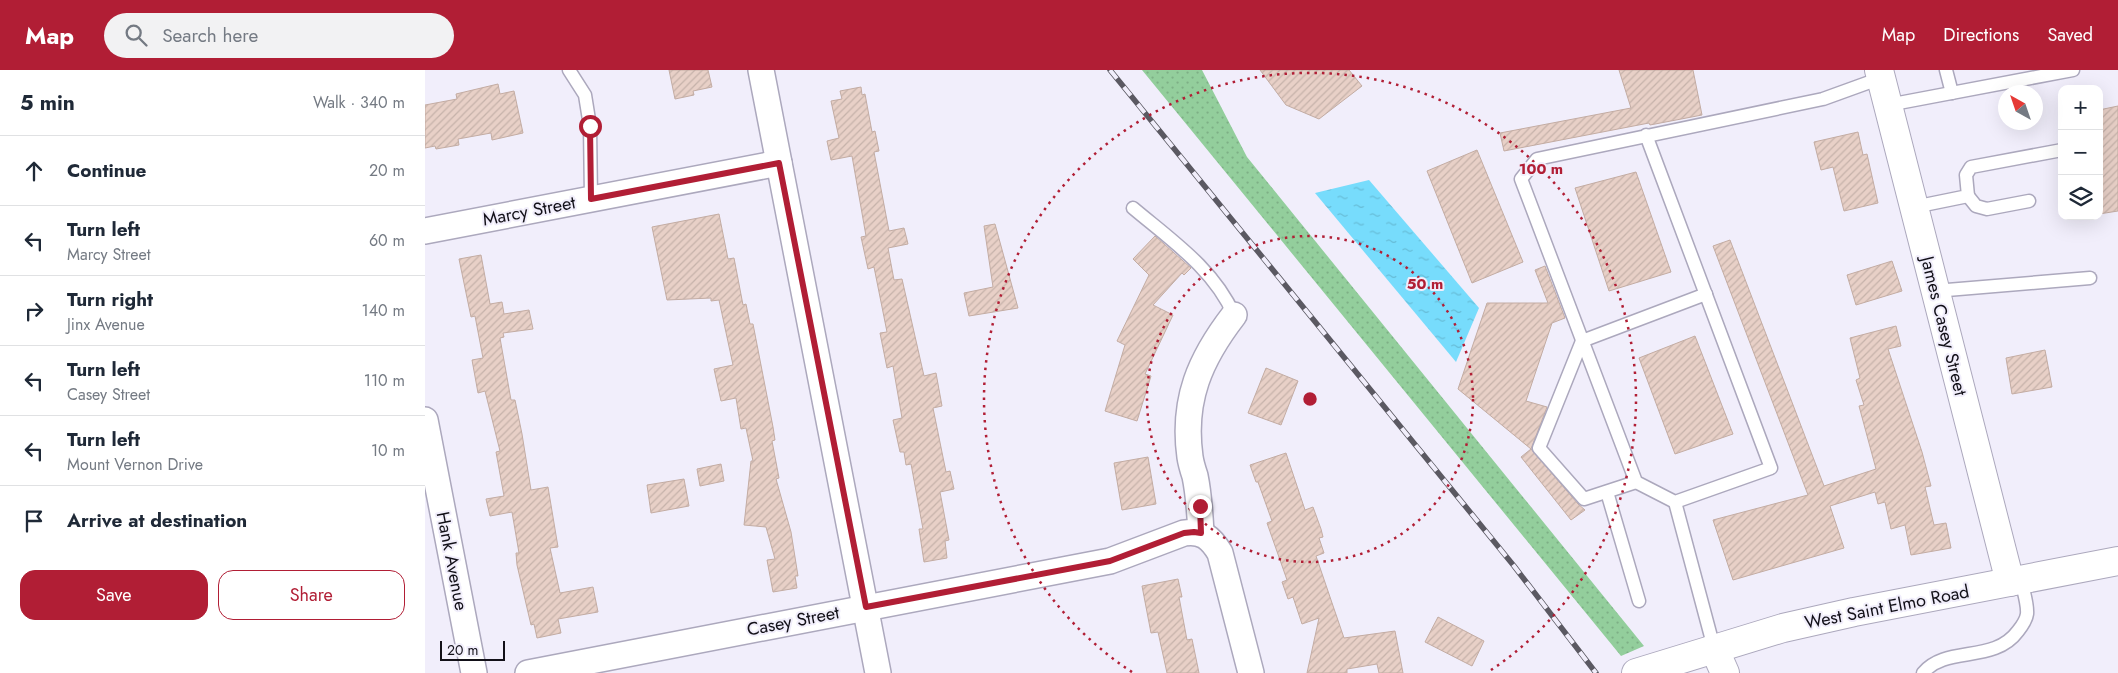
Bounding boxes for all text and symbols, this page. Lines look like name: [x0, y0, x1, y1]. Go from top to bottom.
search box: [104, 13, 454, 58]
text: Map: [25, 18, 74, 53]
icon: search: [122, 21, 150, 49]
text: Search here: [162, 22, 258, 49]
text: Map: [1882, 22, 1915, 48]
text: Directions: [1943, 22, 2019, 48]
text: Saved: [2047, 22, 2093, 48]
north arrow: [1998, 85, 2043, 130]
map controls: [2058, 85, 2103, 220]
button: +: [2058, 85, 2103, 130]
text: 5 min: [20, 88, 75, 118]
text: Walk · 340 m: [313, 91, 405, 114]
route start: [579, 115, 602, 138]
button: −: [2058, 130, 2103, 175]
icon: ahead: [20, 157, 48, 185]
text: Continue: [67, 157, 146, 184]
text: 100 m: [1519, 158, 1563, 180]
text: 20 m: [369, 159, 405, 182]
button: layers: [2058, 175, 2103, 220]
street label: Marcy Street: [480, 189, 578, 233]
text: Turn left: [67, 216, 140, 243]
icon: left: [20, 227, 48, 255]
text: 60 m: [369, 229, 405, 252]
text: Marcy Street: [67, 243, 151, 266]
street label: James Casey Street: [1914, 252, 1974, 399]
text: 50 m: [1407, 273, 1443, 295]
text: Turn right: [67, 286, 153, 313]
icon: right: [20, 297, 48, 325]
text: 140 m: [362, 299, 405, 322]
text: Jinx Avenue: [67, 313, 145, 336]
text: Turn left: [67, 356, 140, 383]
icon: left: [20, 367, 48, 395]
text: 110 m: [364, 369, 405, 392]
text: Casey Street: [67, 383, 150, 406]
centre of rings: [1301, 390, 1319, 408]
text: Turn left: [67, 426, 140, 453]
icon: left: [20, 437, 48, 465]
text: 10 m: [371, 439, 405, 462]
text: Mount Vernon Drive: [67, 453, 203, 476]
route end: [1189, 495, 1212, 518]
icon: arrive: [20, 507, 48, 535]
text: Arrive at destination: [67, 507, 247, 534]
street label: Hank Avenue: [430, 509, 474, 613]
button: Save: [20, 570, 208, 620]
button: Share: [218, 570, 405, 620]
street label: West Saint Elmo Road: [1802, 578, 1972, 636]
street label: Casey Street: [745, 599, 842, 643]
scale bar: [440, 638, 505, 661]
text: 20 m: [447, 640, 479, 660]

